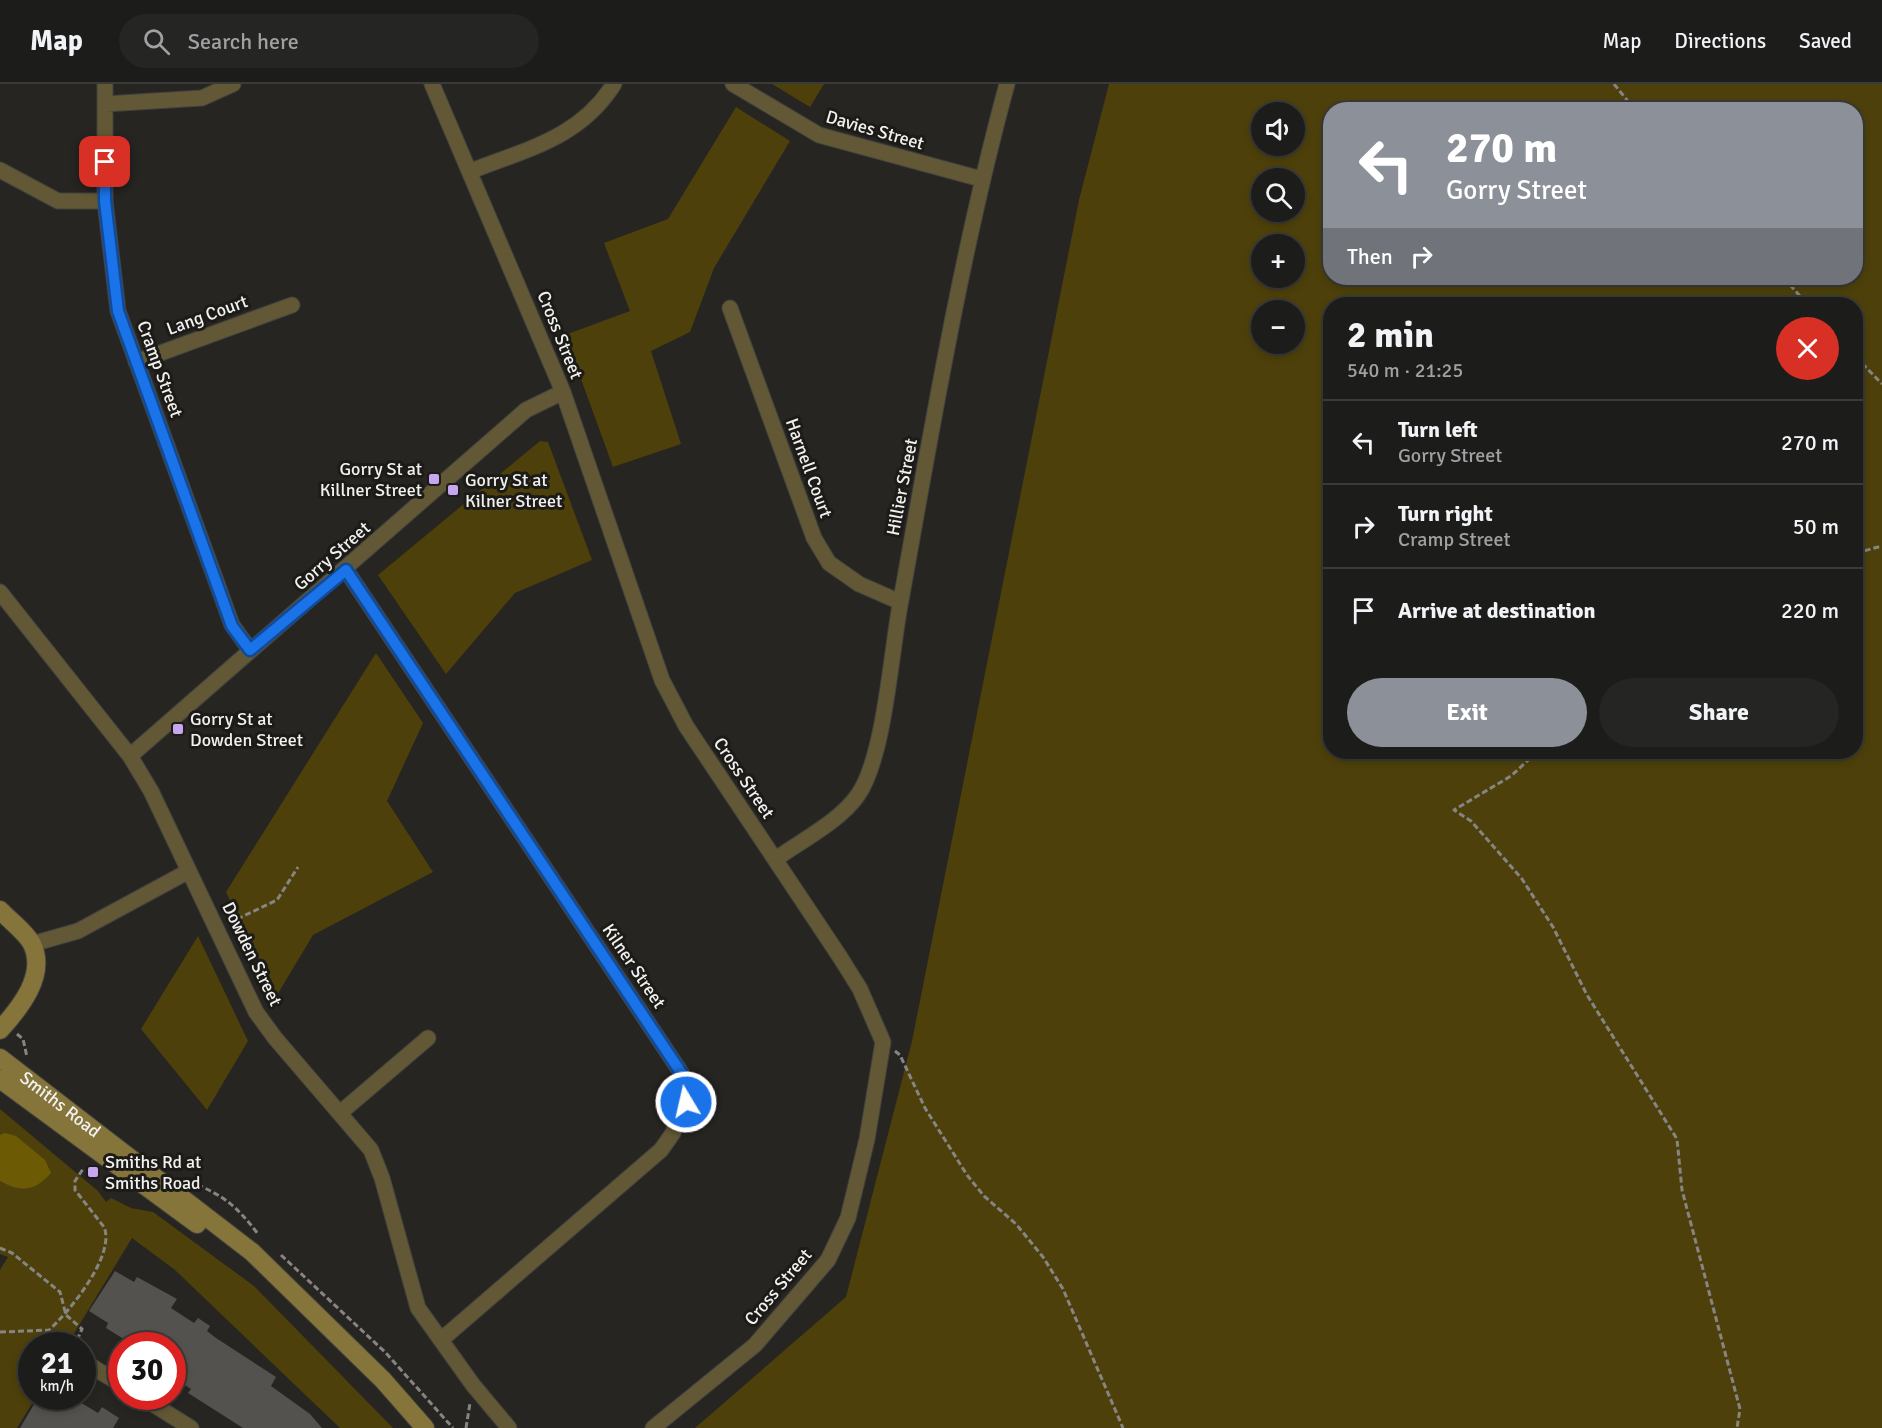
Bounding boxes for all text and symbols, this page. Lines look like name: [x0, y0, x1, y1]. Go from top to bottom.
search box: [119, 14, 539, 68]
text: Map: [30, 24, 83, 58]
icon: search: [140, 25, 173, 58]
text: Search here: [188, 28, 299, 55]
text: Map: [1603, 28, 1641, 54]
text: Directions: [1674, 28, 1766, 54]
text: Saved: [1799, 28, 1852, 54]
map controls: [1251, 102, 1305, 354]
button: sound: [1251, 102, 1305, 156]
street label: Davies Street: [823, 106, 927, 154]
text: 270 m: [1446, 123, 1557, 174]
icon: left: [1347, 126, 1425, 204]
pin: [79, 136, 130, 187]
icon: arrive: [88, 145, 121, 178]
button: search: [1251, 168, 1305, 222]
text: Gorry Street: [1446, 174, 1587, 207]
button: +: [1251, 234, 1305, 288]
icon: right: [1405, 240, 1438, 273]
text: Then: [1347, 243, 1393, 270]
street label: Cross Street: [532, 288, 588, 382]
street label: Lang Court: [163, 290, 251, 340]
button: −: [1251, 300, 1305, 354]
text: 2 min: [1347, 313, 1434, 358]
button: close: [1776, 317, 1839, 380]
street label: Cramp Street: [132, 318, 188, 420]
text: 540 m · 21:25: [1347, 358, 1463, 383]
street label: Harnell Court: [781, 415, 837, 521]
text: Turn left: [1398, 416, 1478, 443]
icon: left: [1347, 426, 1380, 459]
text: 270 m: [1781, 429, 1839, 456]
street label: Hillier Street: [882, 436, 922, 538]
text: Gorry Street: [1398, 443, 1502, 468]
place label: Gorry St at Killner Street: [320, 458, 422, 501]
place label: Gorry St at Kilner Street: [465, 469, 562, 512]
marker: Gorry St at Killner Street: [427, 472, 441, 486]
marker: Gorry St at Kilner Street: [446, 483, 460, 497]
text: Turn right: [1398, 500, 1493, 527]
icon: right: [1347, 510, 1380, 543]
text: 50 m: [1793, 513, 1839, 540]
street label: Gorry Street: [289, 517, 375, 595]
text: Cramp Street: [1398, 527, 1511, 552]
icon: arrive: [1347, 594, 1380, 627]
text: Arrive at destination: [1398, 597, 1595, 624]
text: 220 m: [1781, 597, 1839, 624]
button: Exit: [1347, 678, 1587, 747]
button: Share: [1599, 678, 1839, 747]
place label: Gorry St at Dowden Street: [190, 708, 303, 751]
marker: Gorry St at Dowden Street: [171, 722, 185, 736]
street label: Cross Street: [709, 733, 779, 823]
street label: Dowden Street: [217, 898, 287, 1010]
street label: Kilner Street: [598, 920, 670, 1012]
street label: Smiths Road: [16, 1066, 105, 1142]
position arrow: [654, 1070, 718, 1134]
place label: Smiths Rd at Smiths Road: [105, 1151, 201, 1194]
marker: Smiths Rd at Smiths Road: [86, 1165, 100, 1179]
street label: Cross Street: [740, 1244, 816, 1330]
speed limit sign: 30: [108, 1332, 186, 1410]
text: 21: [41, 1345, 73, 1382]
text: km/h: [40, 1377, 74, 1395]

